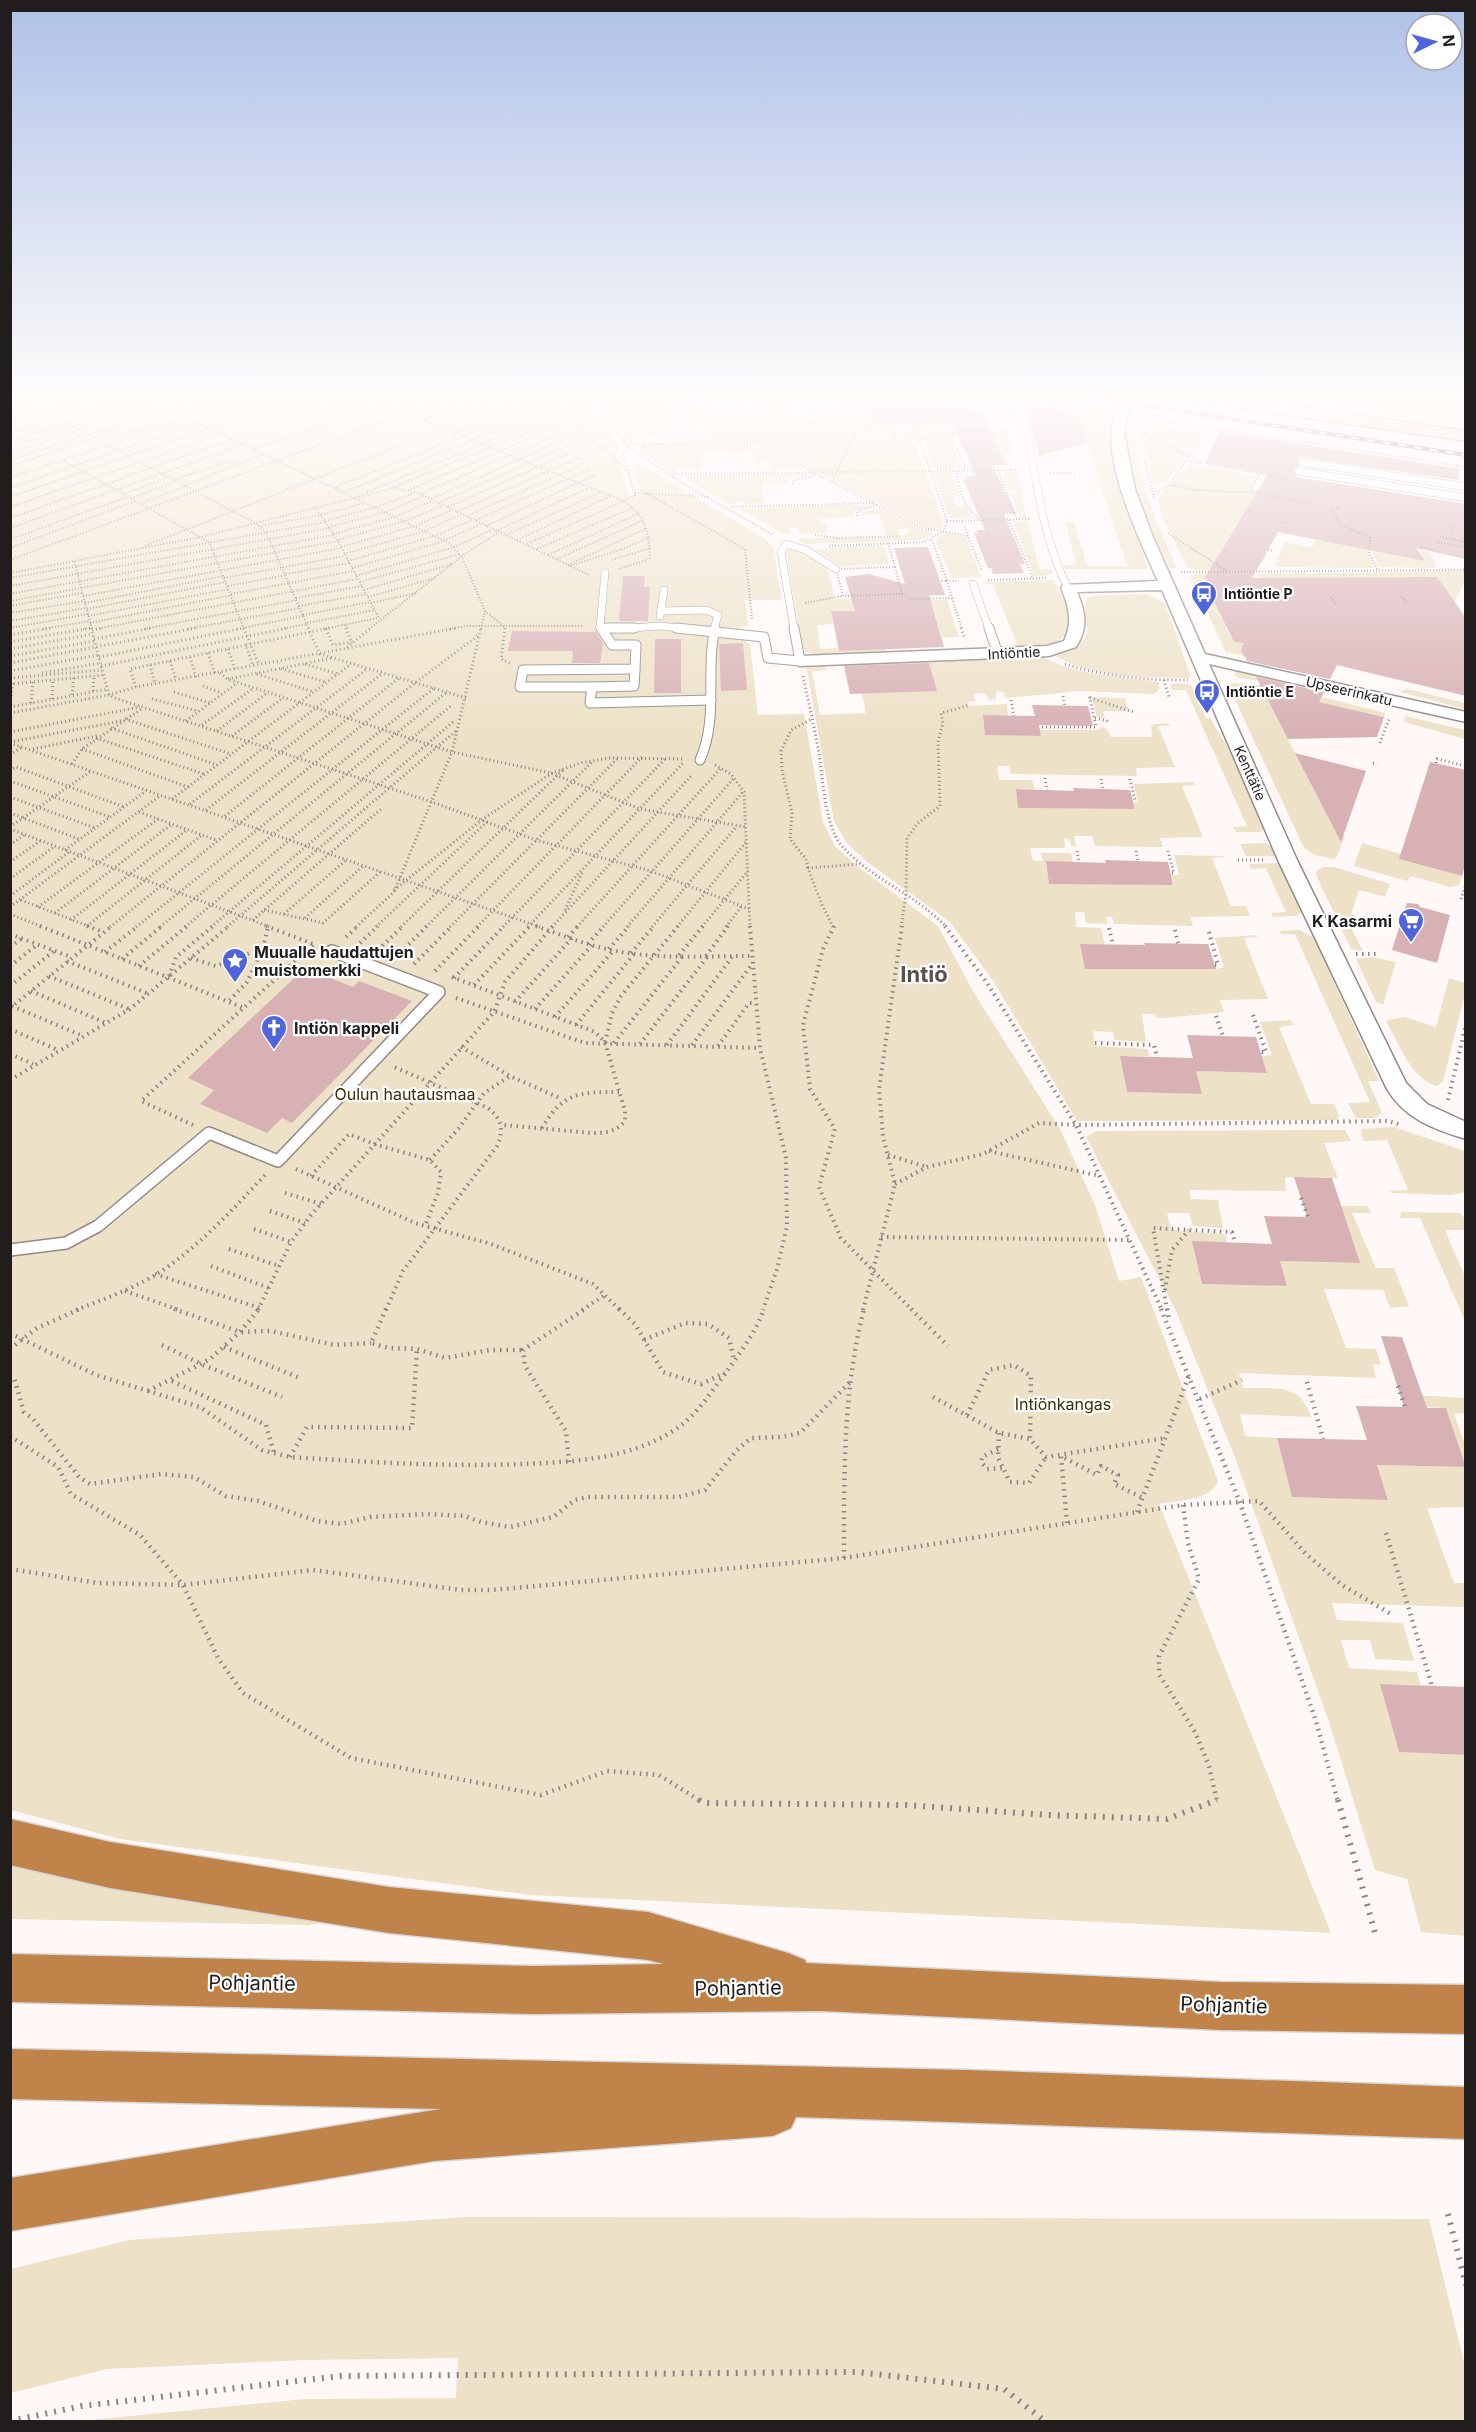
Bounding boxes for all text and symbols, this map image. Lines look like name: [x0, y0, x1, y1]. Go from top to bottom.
north arrow: [1404, 12, 1464, 72]
text: N: [1438, 34, 1459, 48]
bus stop icon: Intiöntie P: [1189, 579, 1219, 617]
place label: Intiöntie P: [1224, 585, 1293, 602]
street label: Intiöntie: [987, 643, 1041, 662]
street label: Upseerinkatu: [1304, 672, 1394, 709]
bus stop icon: Intiöntie E: [1192, 677, 1222, 715]
place label: Intiöntie E: [1226, 683, 1294, 700]
street label: Kenttätie: [1231, 743, 1270, 803]
supermarket icon: K Kasarmi: [1396, 906, 1426, 944]
place label: K Kasarmi: [1312, 911, 1392, 931]
place label: Muualle haudattujen muistomerkki: [254, 942, 414, 980]
place icon: Muualle haudattujen muistomerkki: [220, 946, 250, 984]
district label: Intiö: [900, 961, 948, 987]
church icon: Intiön kappeli: [259, 1013, 289, 1051]
place label: Intiön kappeli: [294, 1018, 399, 1038]
park label: Oulun hautausmaa: [334, 1084, 476, 1104]
park label: Intiönkangas: [1015, 1394, 1111, 1414]
street label: Pohjantie: [208, 1970, 296, 1996]
street label: Pohjantie: [694, 1975, 782, 2001]
street label: Pohjantie: [1180, 1991, 1268, 2019]

